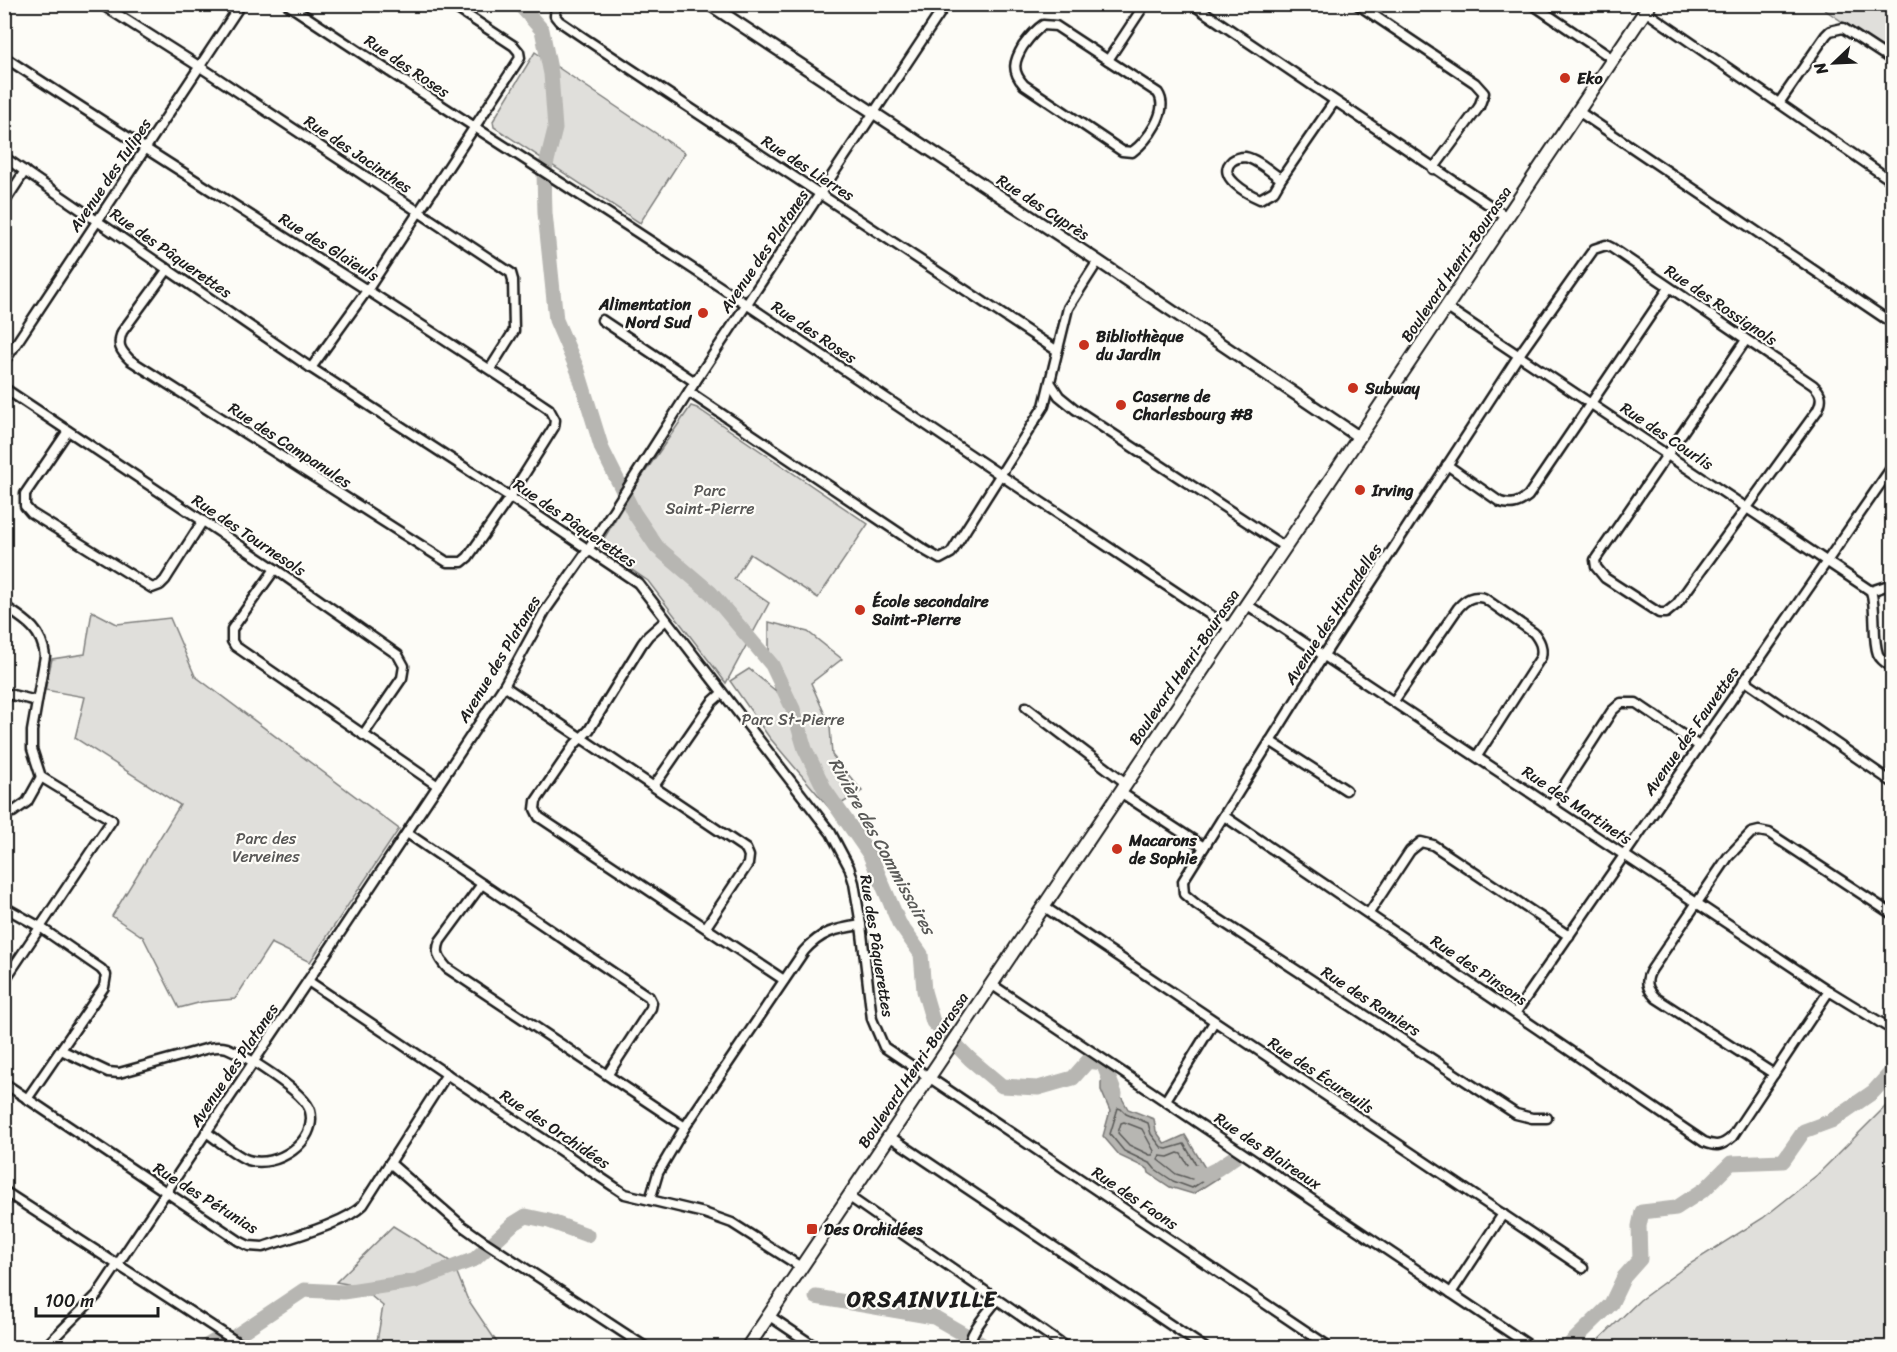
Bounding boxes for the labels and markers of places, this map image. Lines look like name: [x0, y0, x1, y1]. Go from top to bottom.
place label: Eko: [1577, 64, 1603, 93]
marker: Eko: [1558, 71, 1572, 85]
place label: Alimentation Nord Sud: [598, 290, 693, 337]
marker: Alimentation Nord Sud: [696, 306, 710, 320]
place label: Bibliothèque du Jardin: [1096, 322, 1185, 369]
marker: Bibliothèque du Jardin: [1077, 338, 1091, 352]
place label: Subway: [1364, 374, 1420, 403]
marker: Subway: [1346, 381, 1360, 395]
place label: Caserne de Charlesbourg #8: [1132, 382, 1253, 429]
marker: Caserne de Charlesbourg #8: [1114, 398, 1128, 412]
place label: Irving: [1371, 476, 1414, 505]
marker: Irving: [1353, 483, 1367, 497]
place label: École secondaire Saint-Pierre: [871, 587, 989, 634]
marker: École secondaire Saint-Pierre: [853, 603, 867, 617]
place label: Macarons de Sophie: [1128, 826, 1198, 873]
marker: Macarons de Sophie: [1110, 842, 1124, 856]
place label: Des Orchidées: [824, 1215, 923, 1244]
marker: Des Orchidées: [805, 1222, 819, 1236]

